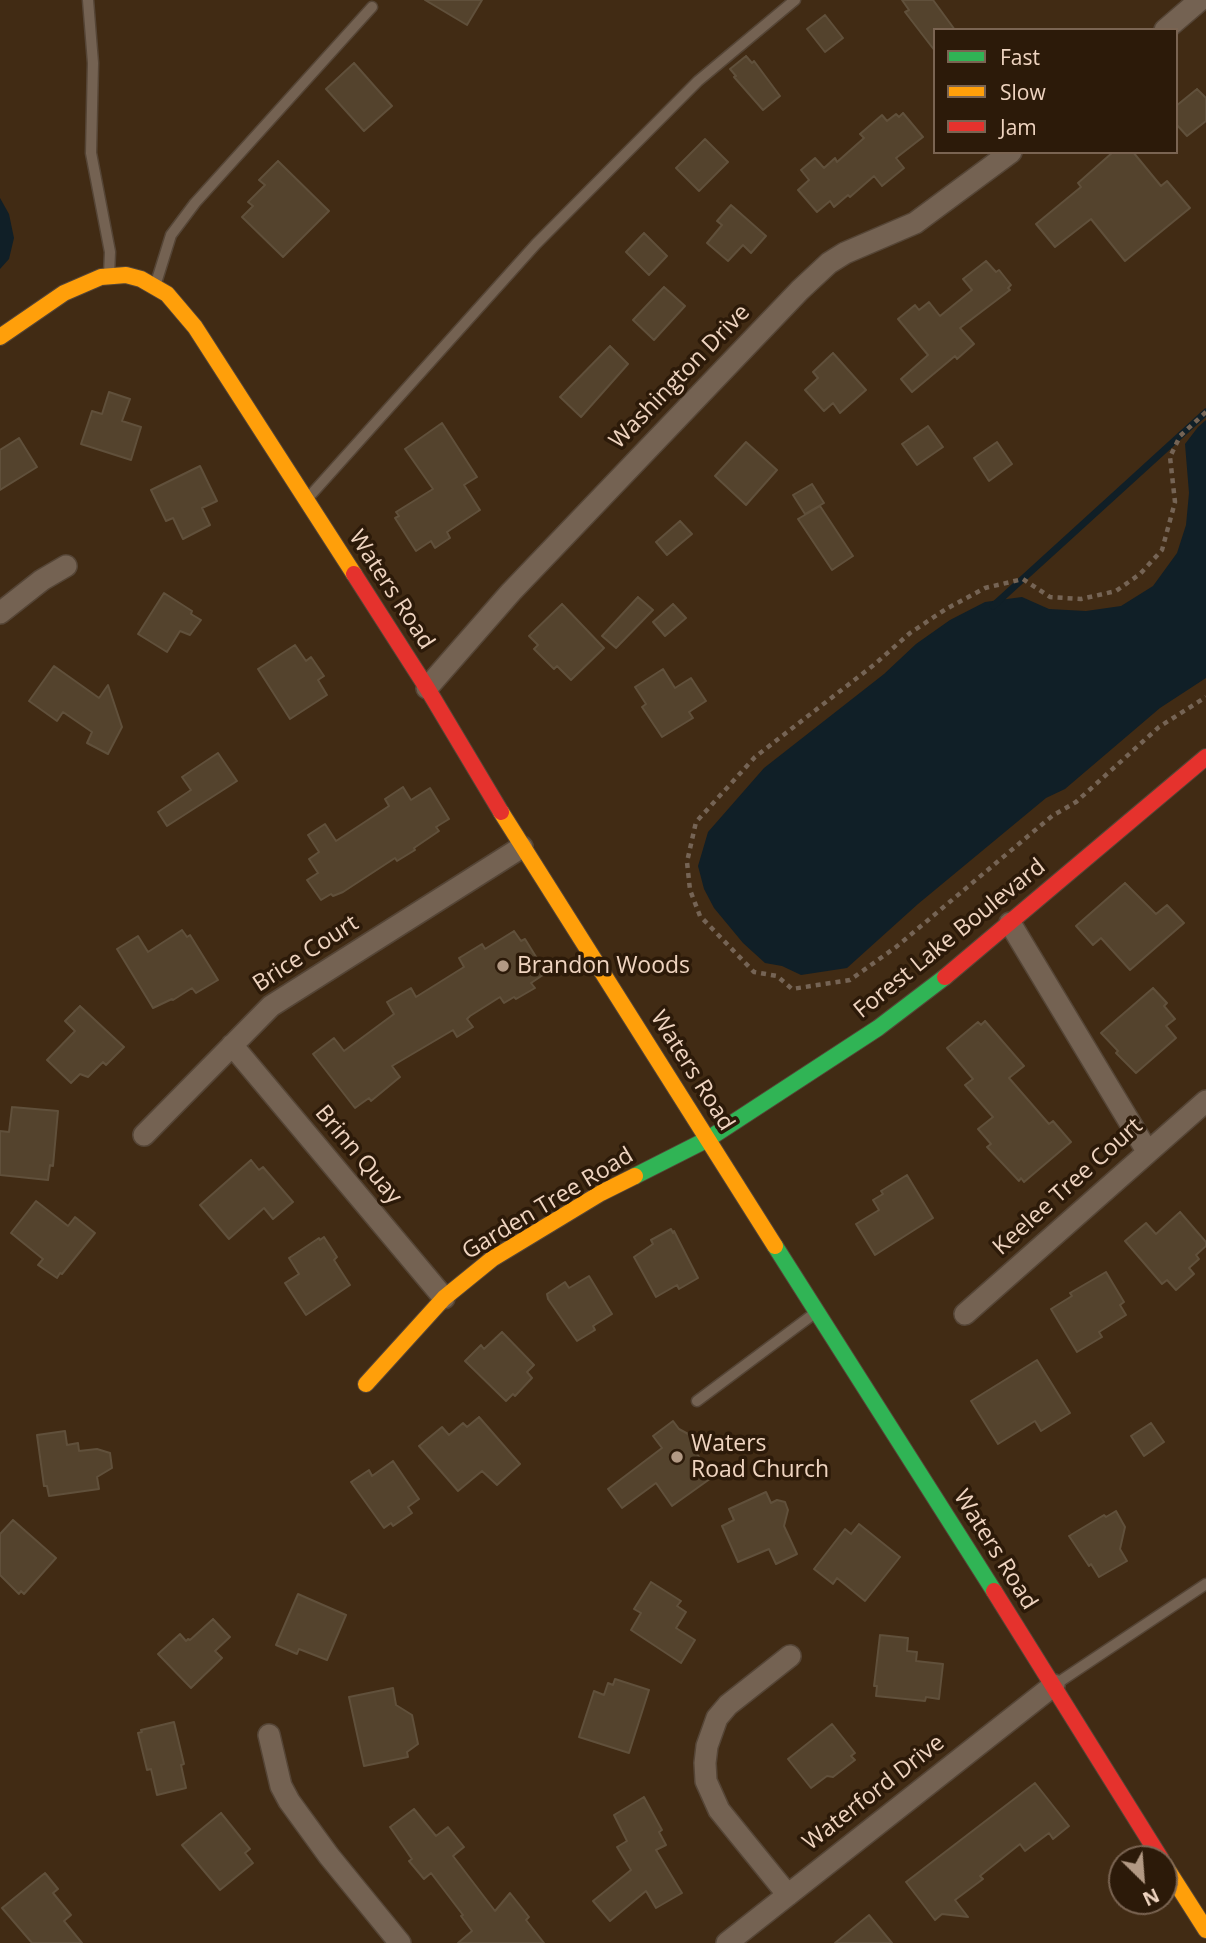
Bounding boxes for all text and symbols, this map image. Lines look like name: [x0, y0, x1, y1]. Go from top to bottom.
legend: [933, 28, 1178, 154]
text: Fast: [1000, 43, 1040, 71]
text: Slow: [1000, 78, 1046, 106]
text: Jam: [1000, 113, 1037, 141]
street label: Washington Drive: [604, 299, 756, 455]
street label: Waters Road: [342, 525, 440, 655]
street label: Forest Lake Boulevard: [849, 853, 1051, 1025]
street label: Brice Court: [248, 910, 364, 998]
place label: Brandon Woods: [517, 952, 690, 980]
marker: Brandon Woods: [495, 958, 511, 974]
street label: Waters Road: [644, 1006, 740, 1136]
street label: Brinn Quay: [309, 1100, 407, 1210]
street label: Keelee Tree Court: [988, 1113, 1148, 1261]
street label: Garden Tree Road: [457, 1142, 639, 1266]
place label: Waters Road Church: [691, 1430, 829, 1484]
marker: Waters Road Church: [669, 1449, 685, 1465]
street label: Waters Road: [947, 1485, 1043, 1615]
street label: Waterford Drive: [798, 1729, 950, 1857]
north arrow: [1108, 1845, 1178, 1915]
text: N: [1139, 1882, 1164, 1912]

